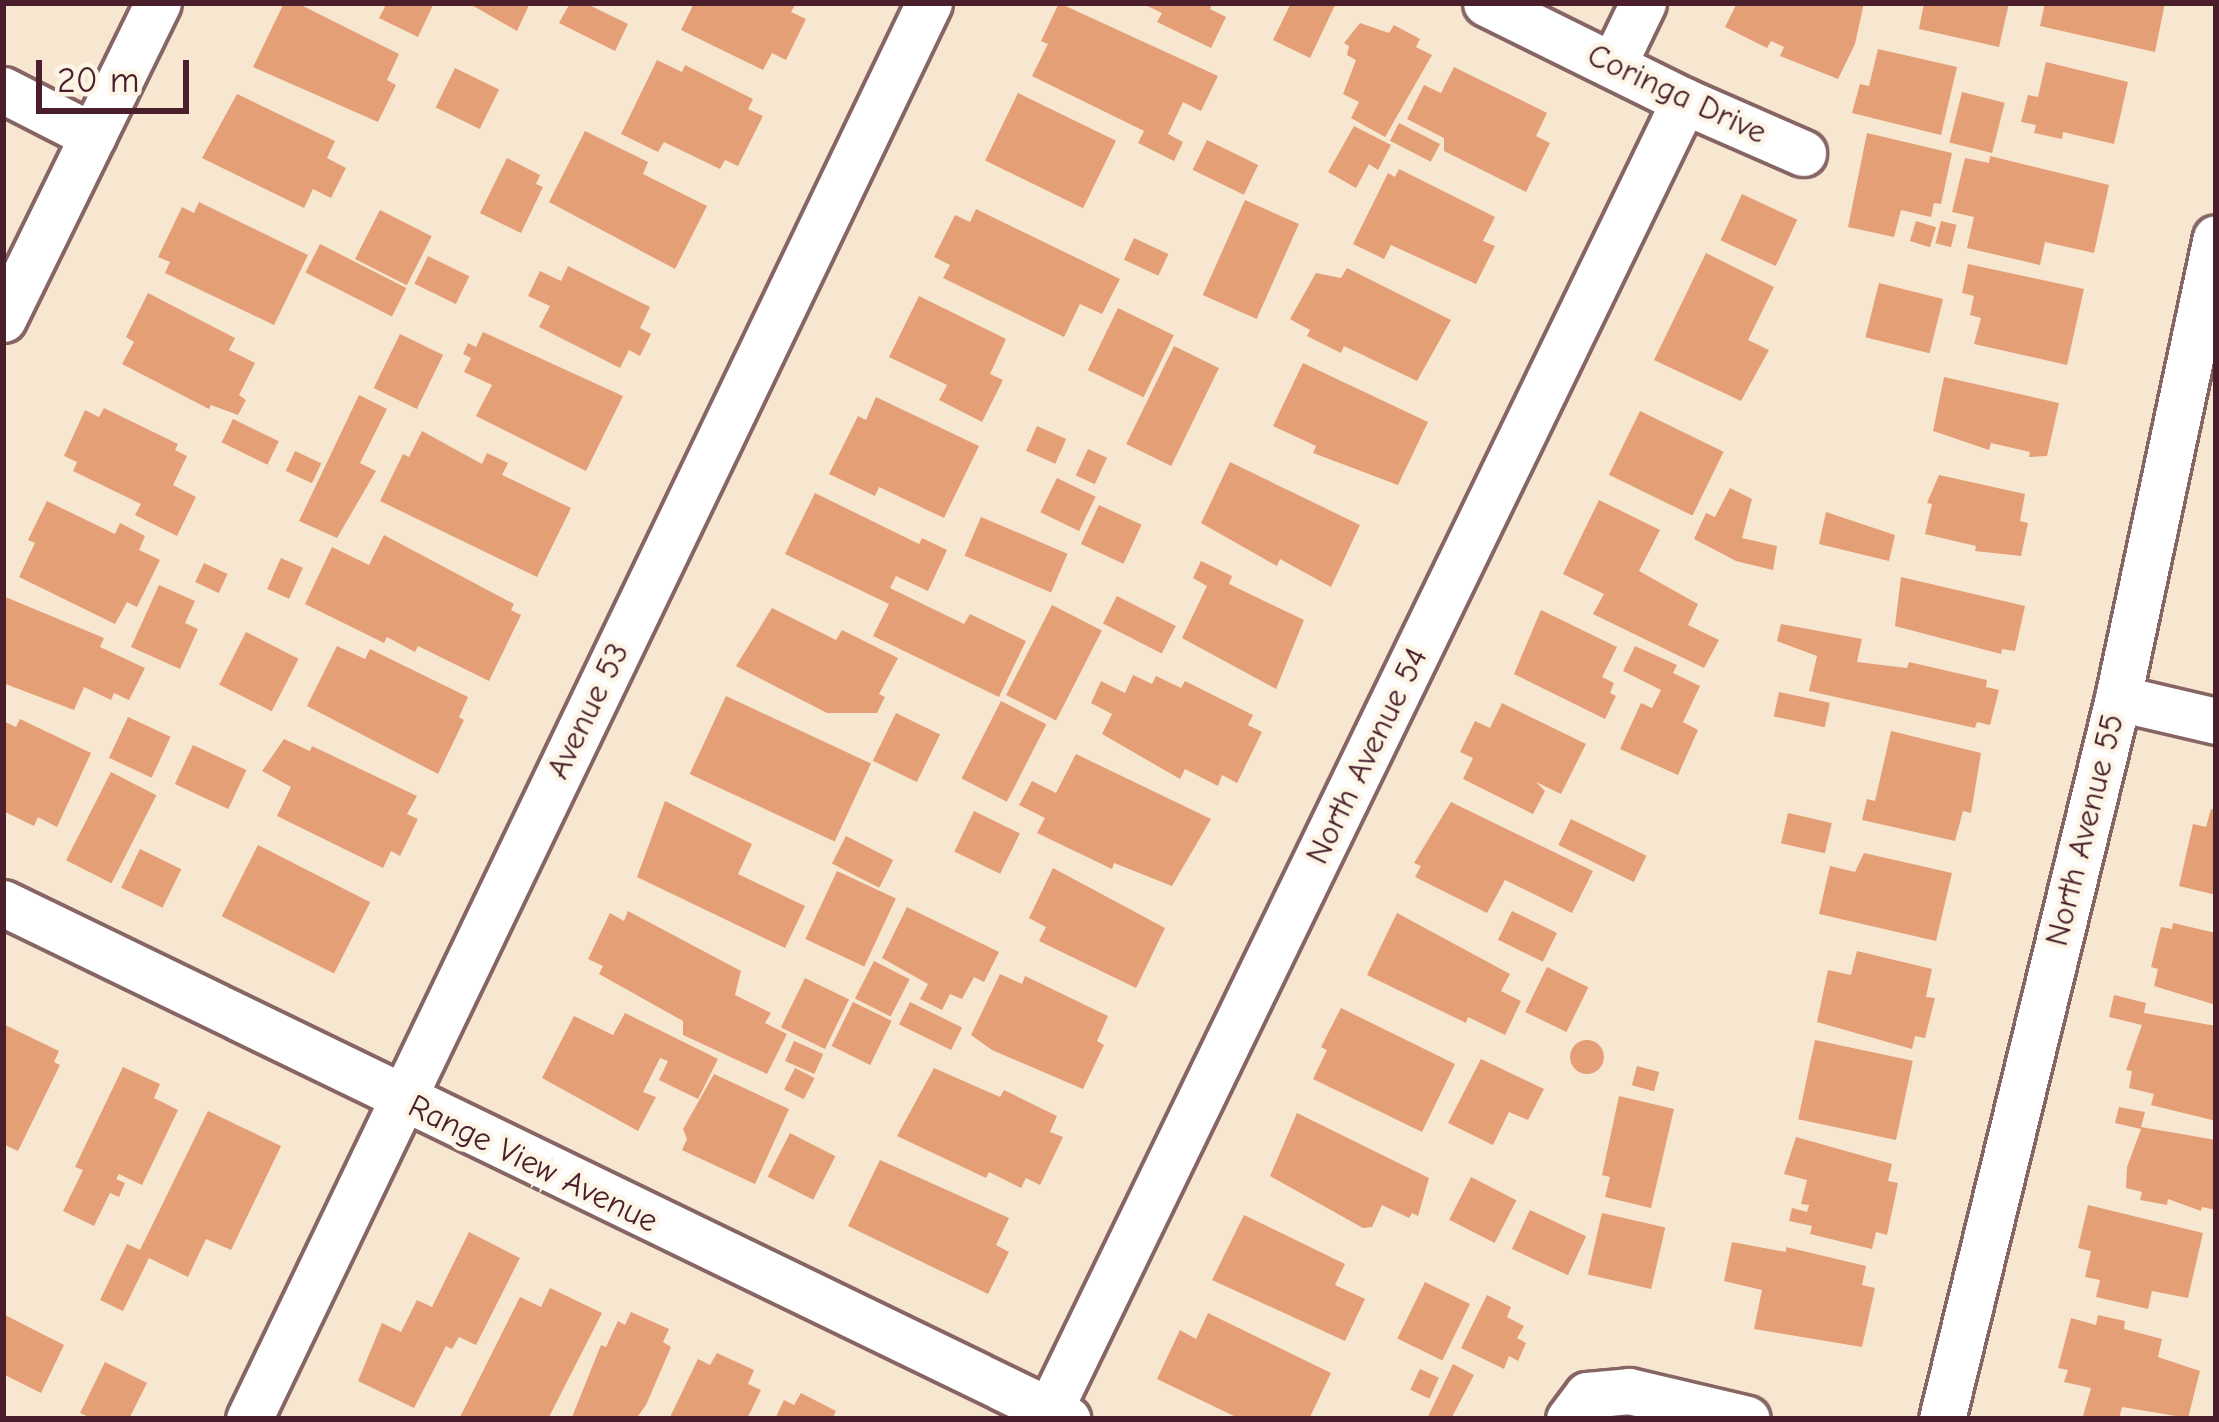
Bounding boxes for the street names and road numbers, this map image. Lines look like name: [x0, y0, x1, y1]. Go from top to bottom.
street label: Coringa Drive: [1581, 35, 1773, 153]
street label: Avenue 53: [538, 637, 638, 785]
street label: North Avenue 54: [1298, 641, 1436, 871]
street label: North Avenue 55: [2037, 710, 2133, 950]
street label: Range View Avenue: [402, 1086, 664, 1242]

